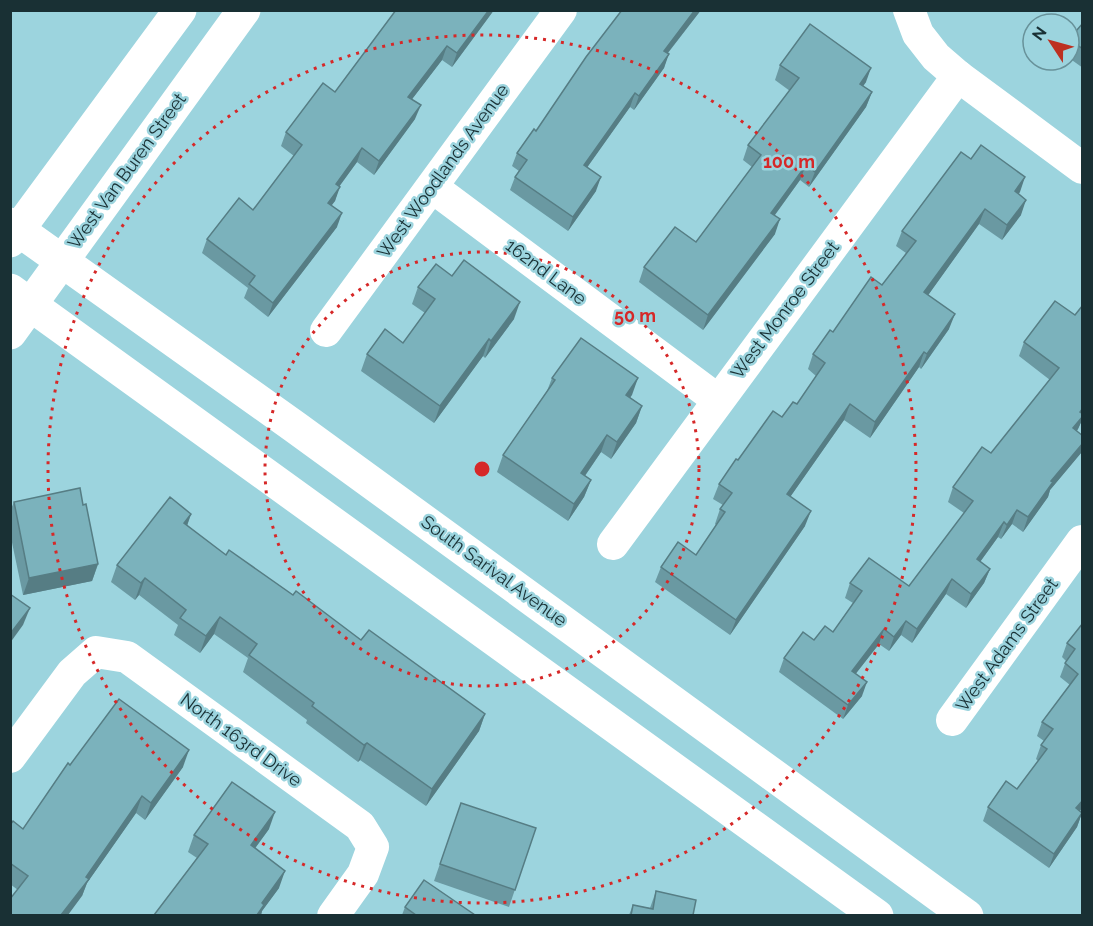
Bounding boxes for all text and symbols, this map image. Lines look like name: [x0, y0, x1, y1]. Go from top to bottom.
north arrow: [1021, 12, 1081, 72]
text: N: [1028, 23, 1051, 44]
street label: West Woodlands Avenue: [373, 79, 513, 262]
street label: West Van Buren Street: [63, 89, 190, 253]
text: 100 m: [763, 151, 815, 172]
street label: 162nd Lane: [502, 234, 591, 309]
street label: West Monroe Street: [726, 237, 843, 382]
text: 50 m: [614, 305, 656, 326]
centre of rings: [472, 459, 492, 479]
street label: South Sarival Avenue: [417, 511, 572, 631]
street label: West Adams Street: [951, 574, 1062, 715]
street label: North 163rd Drive: [177, 689, 306, 791]

